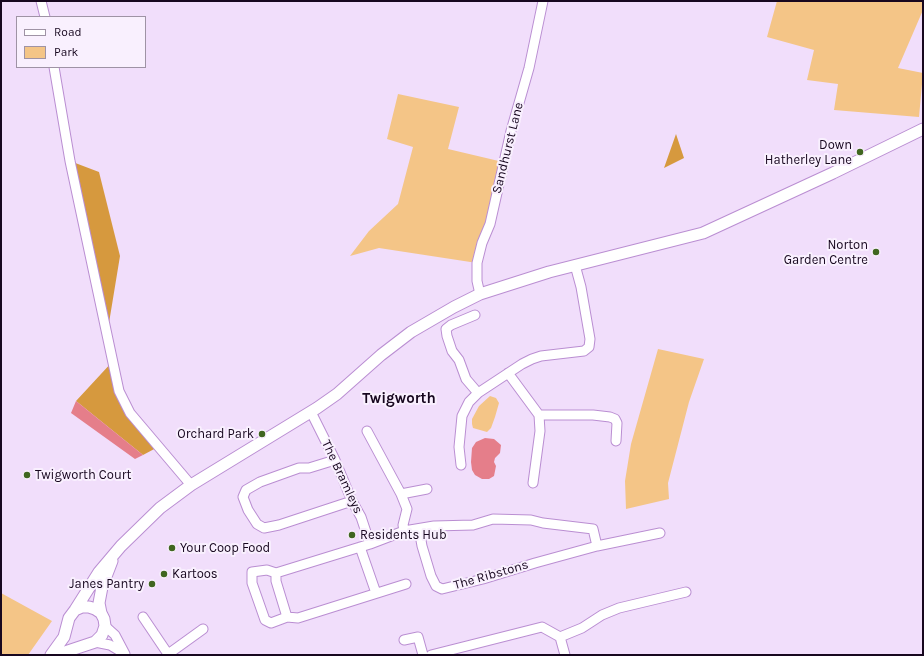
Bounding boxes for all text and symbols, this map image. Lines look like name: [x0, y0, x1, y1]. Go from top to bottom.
legend: [16, 16, 146, 68]
text: Road: [54, 25, 82, 39]
text: Park: [54, 45, 78, 59]
street label: Sandhurst Lane: [489, 101, 527, 195]
place label: Down Hatherley Lane: [765, 137, 852, 168]
marker: Down Hatherley Lane: [855, 147, 865, 157]
place label: Norton Garden Centre: [784, 237, 868, 268]
marker: Norton Garden Centre: [871, 247, 881, 257]
district label: Twigworth: [362, 390, 436, 408]
place label: Orchard Park: [177, 426, 254, 442]
marker: Orchard Park: [257, 429, 267, 439]
street label: The Bramleys: [318, 438, 366, 516]
place label: Twigworth Court: [35, 467, 131, 483]
marker: Twigworth Court: [22, 470, 32, 480]
place label: Residents Hub: [360, 527, 447, 543]
marker: Residents Hub: [347, 530, 357, 540]
place label: Your Coop Food: [180, 540, 270, 556]
marker: Your Coop Food: [167, 543, 177, 553]
street label: The Ribstons: [452, 557, 530, 593]
place label: Kartoos: [172, 566, 218, 582]
marker: Kartoos: [159, 569, 169, 579]
place label: Janes Pantry: [69, 576, 144, 592]
marker: Janes Pantry: [147, 579, 157, 589]

